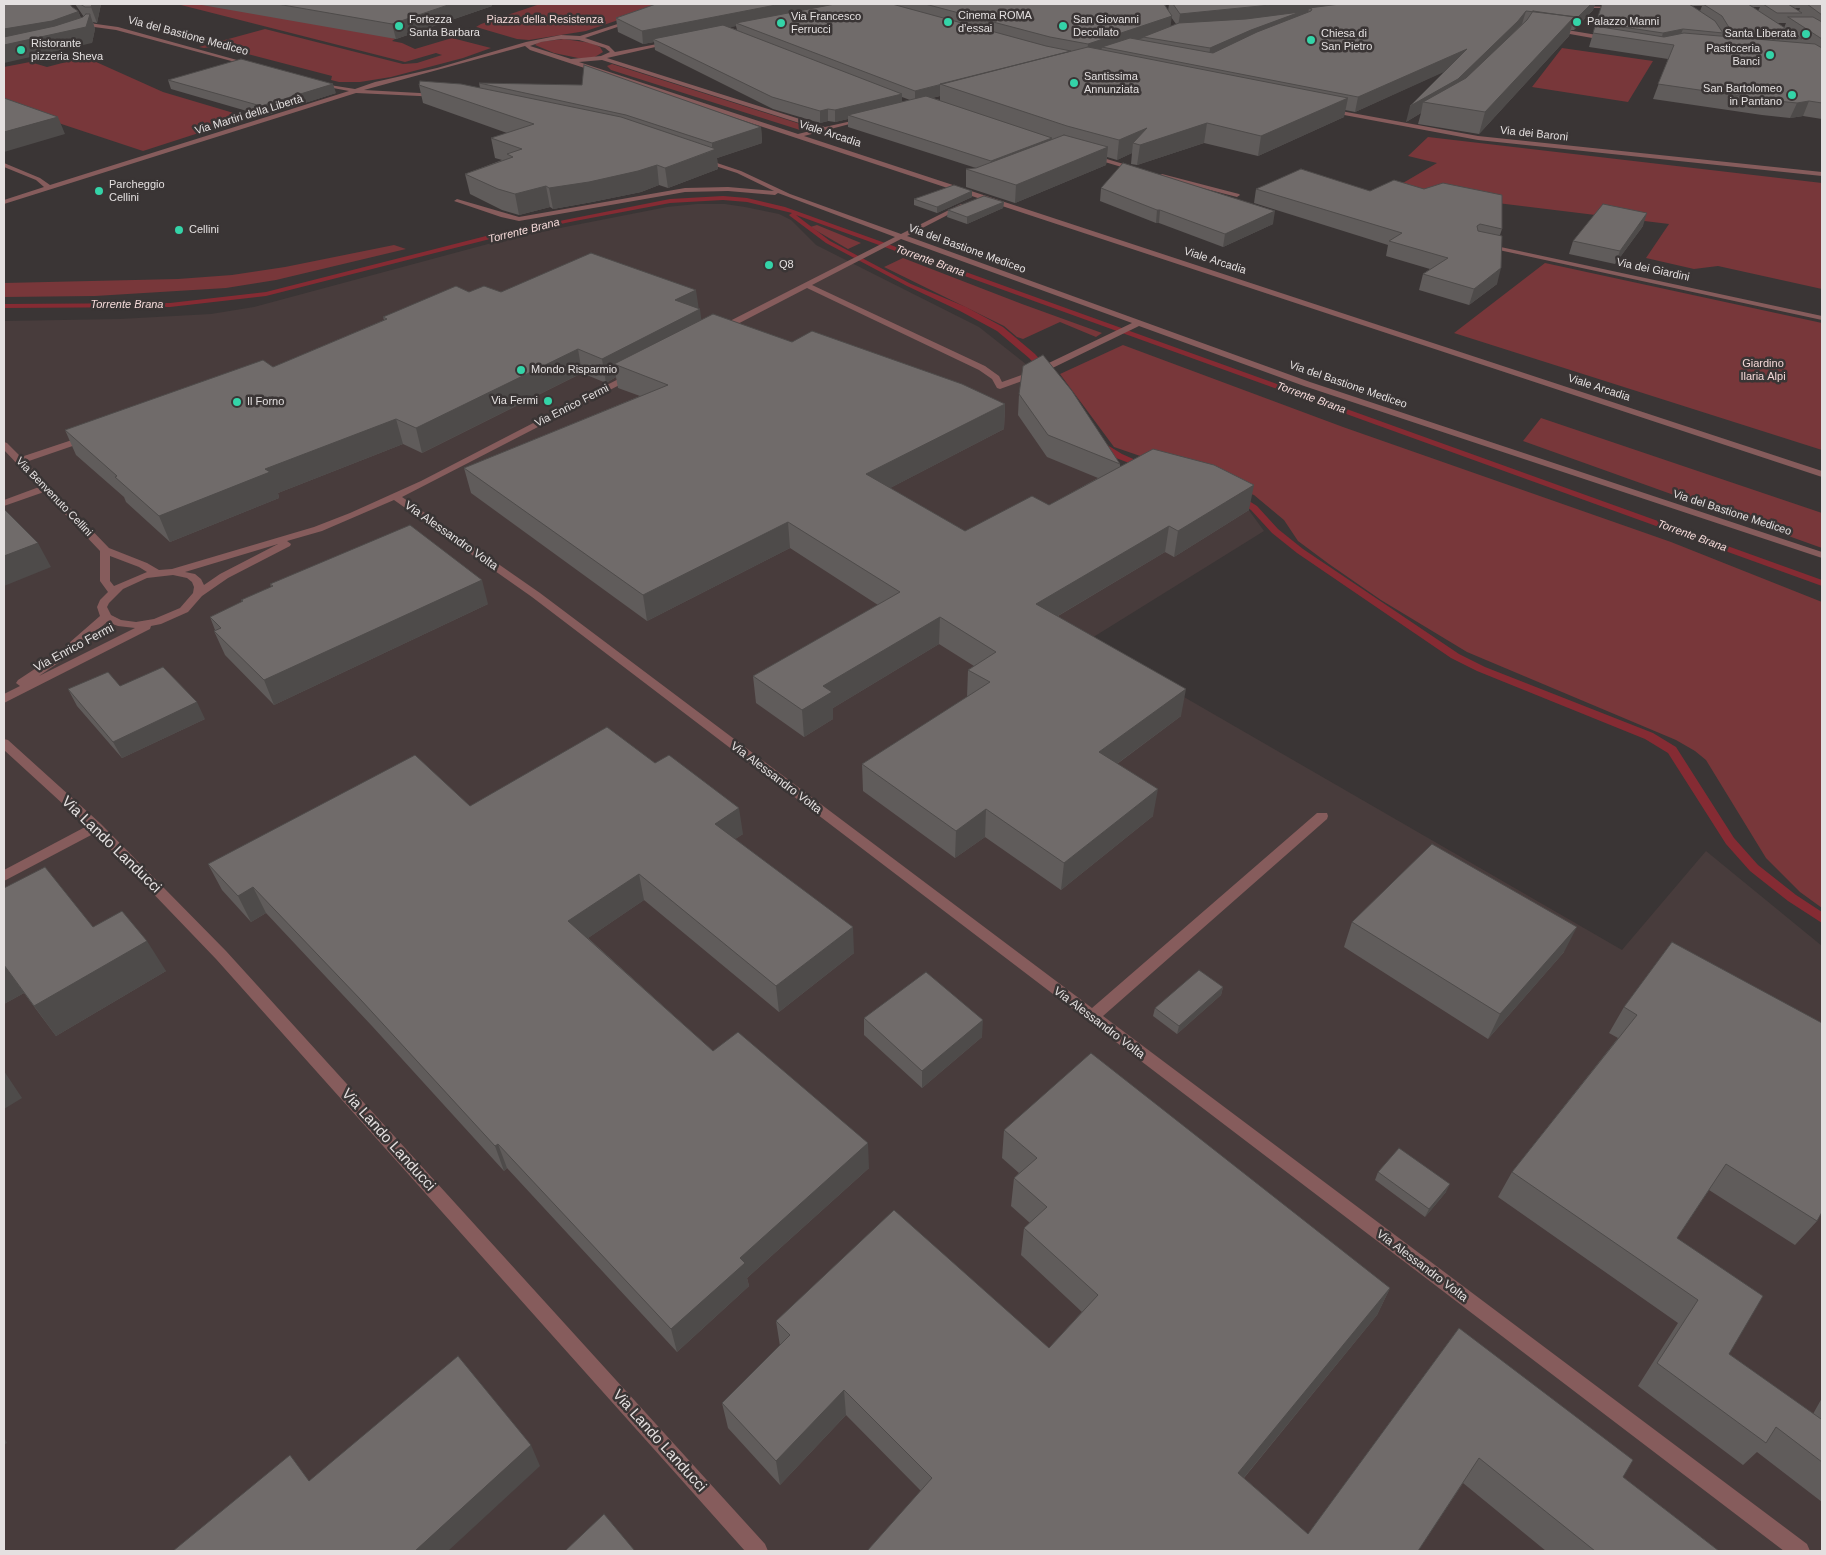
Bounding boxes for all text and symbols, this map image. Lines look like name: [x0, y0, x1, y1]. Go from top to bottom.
place label: Cinema ROMA d’essai: [958, 9, 1032, 35]
place label: Via Francesco Ferrucci: [791, 10, 861, 36]
place label: Fortezza Santa Barbara: [409, 13, 480, 39]
park label: Piazza della Resistenza: [487, 13, 603, 27]
place label: San Giovanni Decollato: [1073, 13, 1139, 39]
street label: Via del Bastione Mediceo: [126, 14, 250, 58]
place label: Palazzo Manni: [1587, 15, 1659, 29]
marker: Cinema ROMA d’essai: [942, 16, 954, 28]
marker: Palazzo Manni: [1571, 16, 1583, 28]
marker: Via Francesco Ferrucci: [775, 17, 787, 29]
marker: Fortezza Santa Barbara: [393, 20, 405, 32]
marker: San Giovanni Decollato: [1057, 20, 1069, 32]
place label: Chiesa di San Pietro: [1321, 27, 1372, 53]
place label: Santa Liberata: [1724, 27, 1796, 41]
marker: Santa Liberata: [1800, 28, 1812, 40]
marker: Chiesa di San Pietro: [1305, 34, 1317, 46]
place label: Ristorante pizzeria Sheva: [31, 37, 103, 63]
place label: Pasticceria Banci: [1706, 42, 1760, 68]
marker: Ristorante pizzeria Sheva: [15, 44, 27, 56]
marker: Pasticceria Banci: [1764, 49, 1776, 61]
place label: Santissima Annunziata: [1084, 70, 1139, 96]
marker: Santissima Annunziata: [1068, 77, 1080, 89]
place label: San Bartolomeo in Pantano: [1703, 82, 1782, 108]
marker: San Bartolomeo in Pantano: [1786, 89, 1798, 101]
street label: Via Martiri della Libertà: [193, 92, 305, 138]
street label: Viale Arcadia: [797, 118, 863, 150]
street label: Via dei Baroni: [1499, 124, 1569, 144]
place label: Parcheggio Cellini: [109, 178, 165, 204]
marker: Parcheggio Cellini: [93, 185, 105, 197]
water label: Torrente Brana: [487, 216, 561, 246]
street label: Via del Bastione Mediceo: [907, 222, 1027, 276]
place label: Cellini: [189, 223, 219, 237]
marker: Cellini: [173, 224, 185, 236]
water label: Torrente Brana: [893, 242, 967, 280]
street label: Viale Arcadia: [1182, 245, 1248, 277]
street label: Via dei Giardini: [1615, 256, 1691, 284]
place label: Q8: [779, 258, 794, 272]
marker: Q8: [763, 259, 775, 271]
water label: Torrente Brana: [91, 298, 163, 312]
park label: Giardino Ilaria Alpi: [1740, 357, 1786, 383]
street label: Via del Bastione Mediceo: [1287, 359, 1409, 411]
place label: Mondo Risparmio: [531, 363, 617, 377]
marker: Mondo Risparmio: [515, 364, 527, 376]
street label: Viale Arcadia: [1566, 372, 1632, 404]
water label: Torrente Brana: [1274, 379, 1348, 417]
street label: Via Enrico Fermi: [533, 382, 611, 430]
place label: Via Fermi: [491, 394, 538, 408]
place label: Il Forno: [247, 395, 284, 409]
marker: Via Fermi: [542, 395, 554, 407]
marker: Il Forno: [231, 396, 243, 408]
street label: Via Benvenuto Cellini: [13, 455, 95, 539]
street label: Via del Bastione Mediceo: [1671, 488, 1793, 538]
street label: Via Alessandro Volta: [402, 498, 500, 574]
water label: Torrente Brana: [1655, 517, 1729, 555]
street label: Via Enrico Fermi: [32, 621, 116, 675]
street label: Via Alessandro Volta: [728, 739, 824, 817]
street label: Via Lando Landucci: [57, 793, 165, 897]
street label: Via Alessandro Volta: [1051, 984, 1147, 1062]
street label: Via Lando Landucci: [337, 1085, 439, 1195]
street label: Via Alessandro Volta: [1374, 1227, 1470, 1305]
street label: Via Lando Landucci: [608, 1386, 710, 1496]

